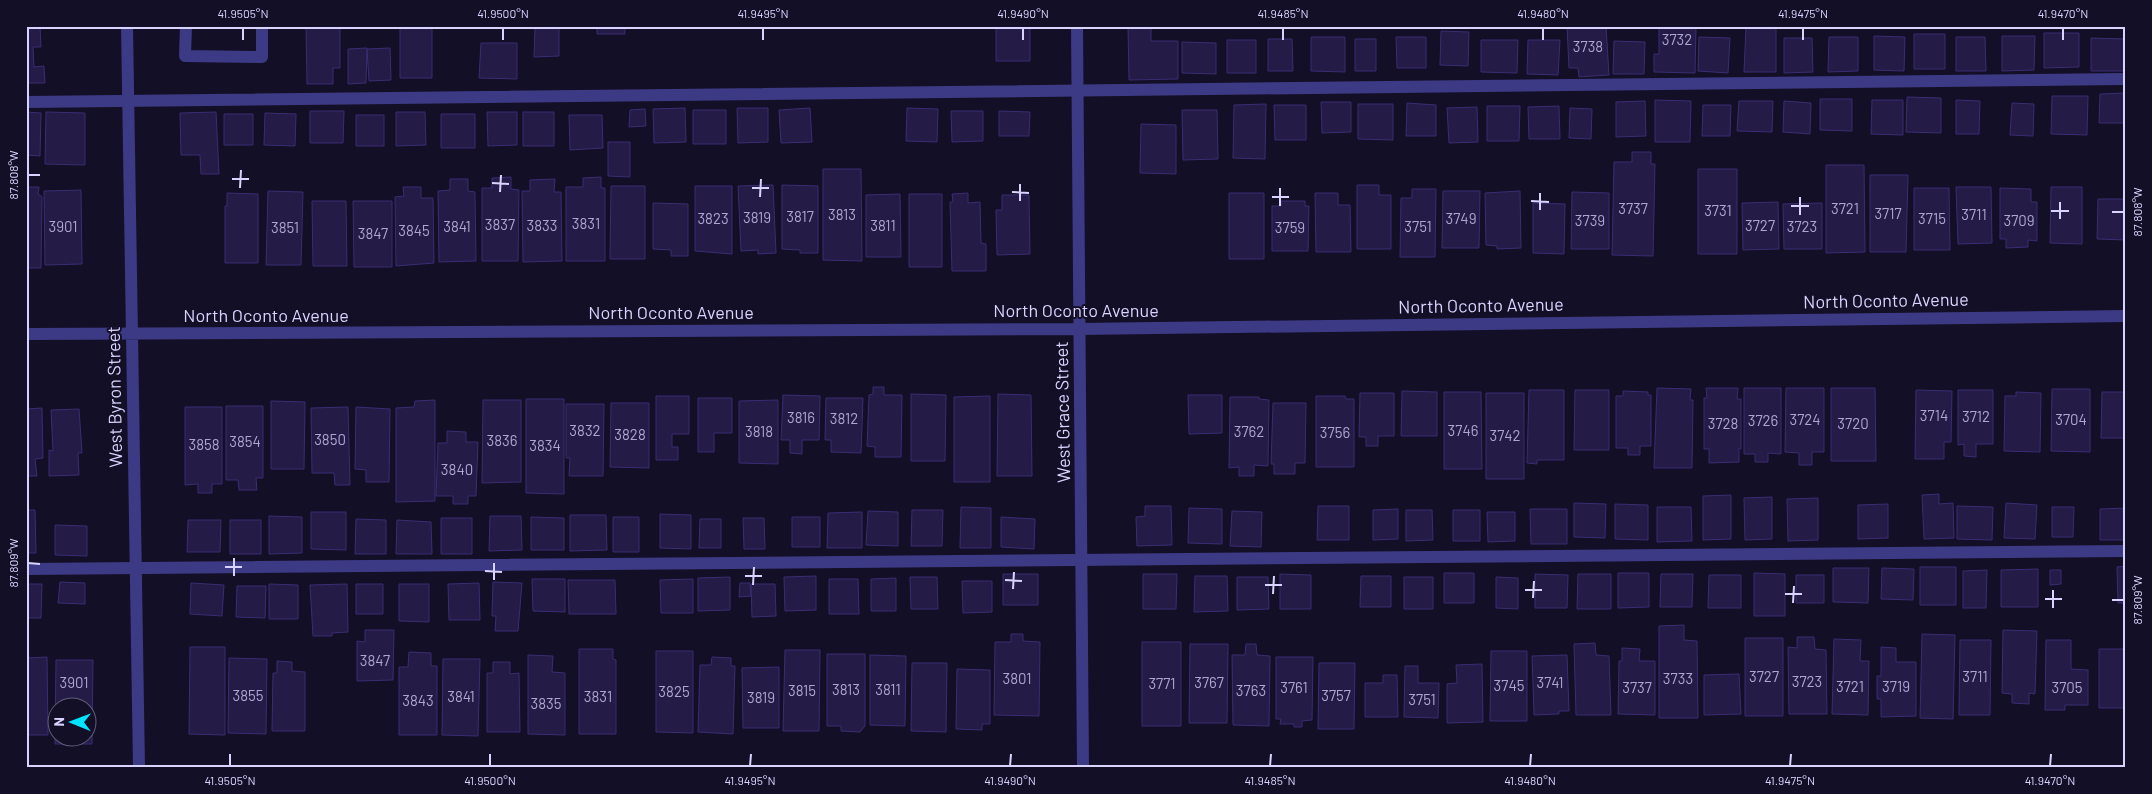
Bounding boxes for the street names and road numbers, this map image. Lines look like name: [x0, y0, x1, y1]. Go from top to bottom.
street label: North Oconto Avenue: [1803, 288, 1969, 312]
street label: North Oconto Avenue: [1398, 293, 1564, 317]
street label: North Oconto Avenue: [993, 299, 1159, 321]
street label: North Oconto Avenue: [588, 301, 754, 323]
street label: North Oconto Avenue: [183, 304, 349, 326]
street label: West Byron Street: [102, 326, 126, 468]
street label: West Grace Street: [1050, 341, 1074, 483]

